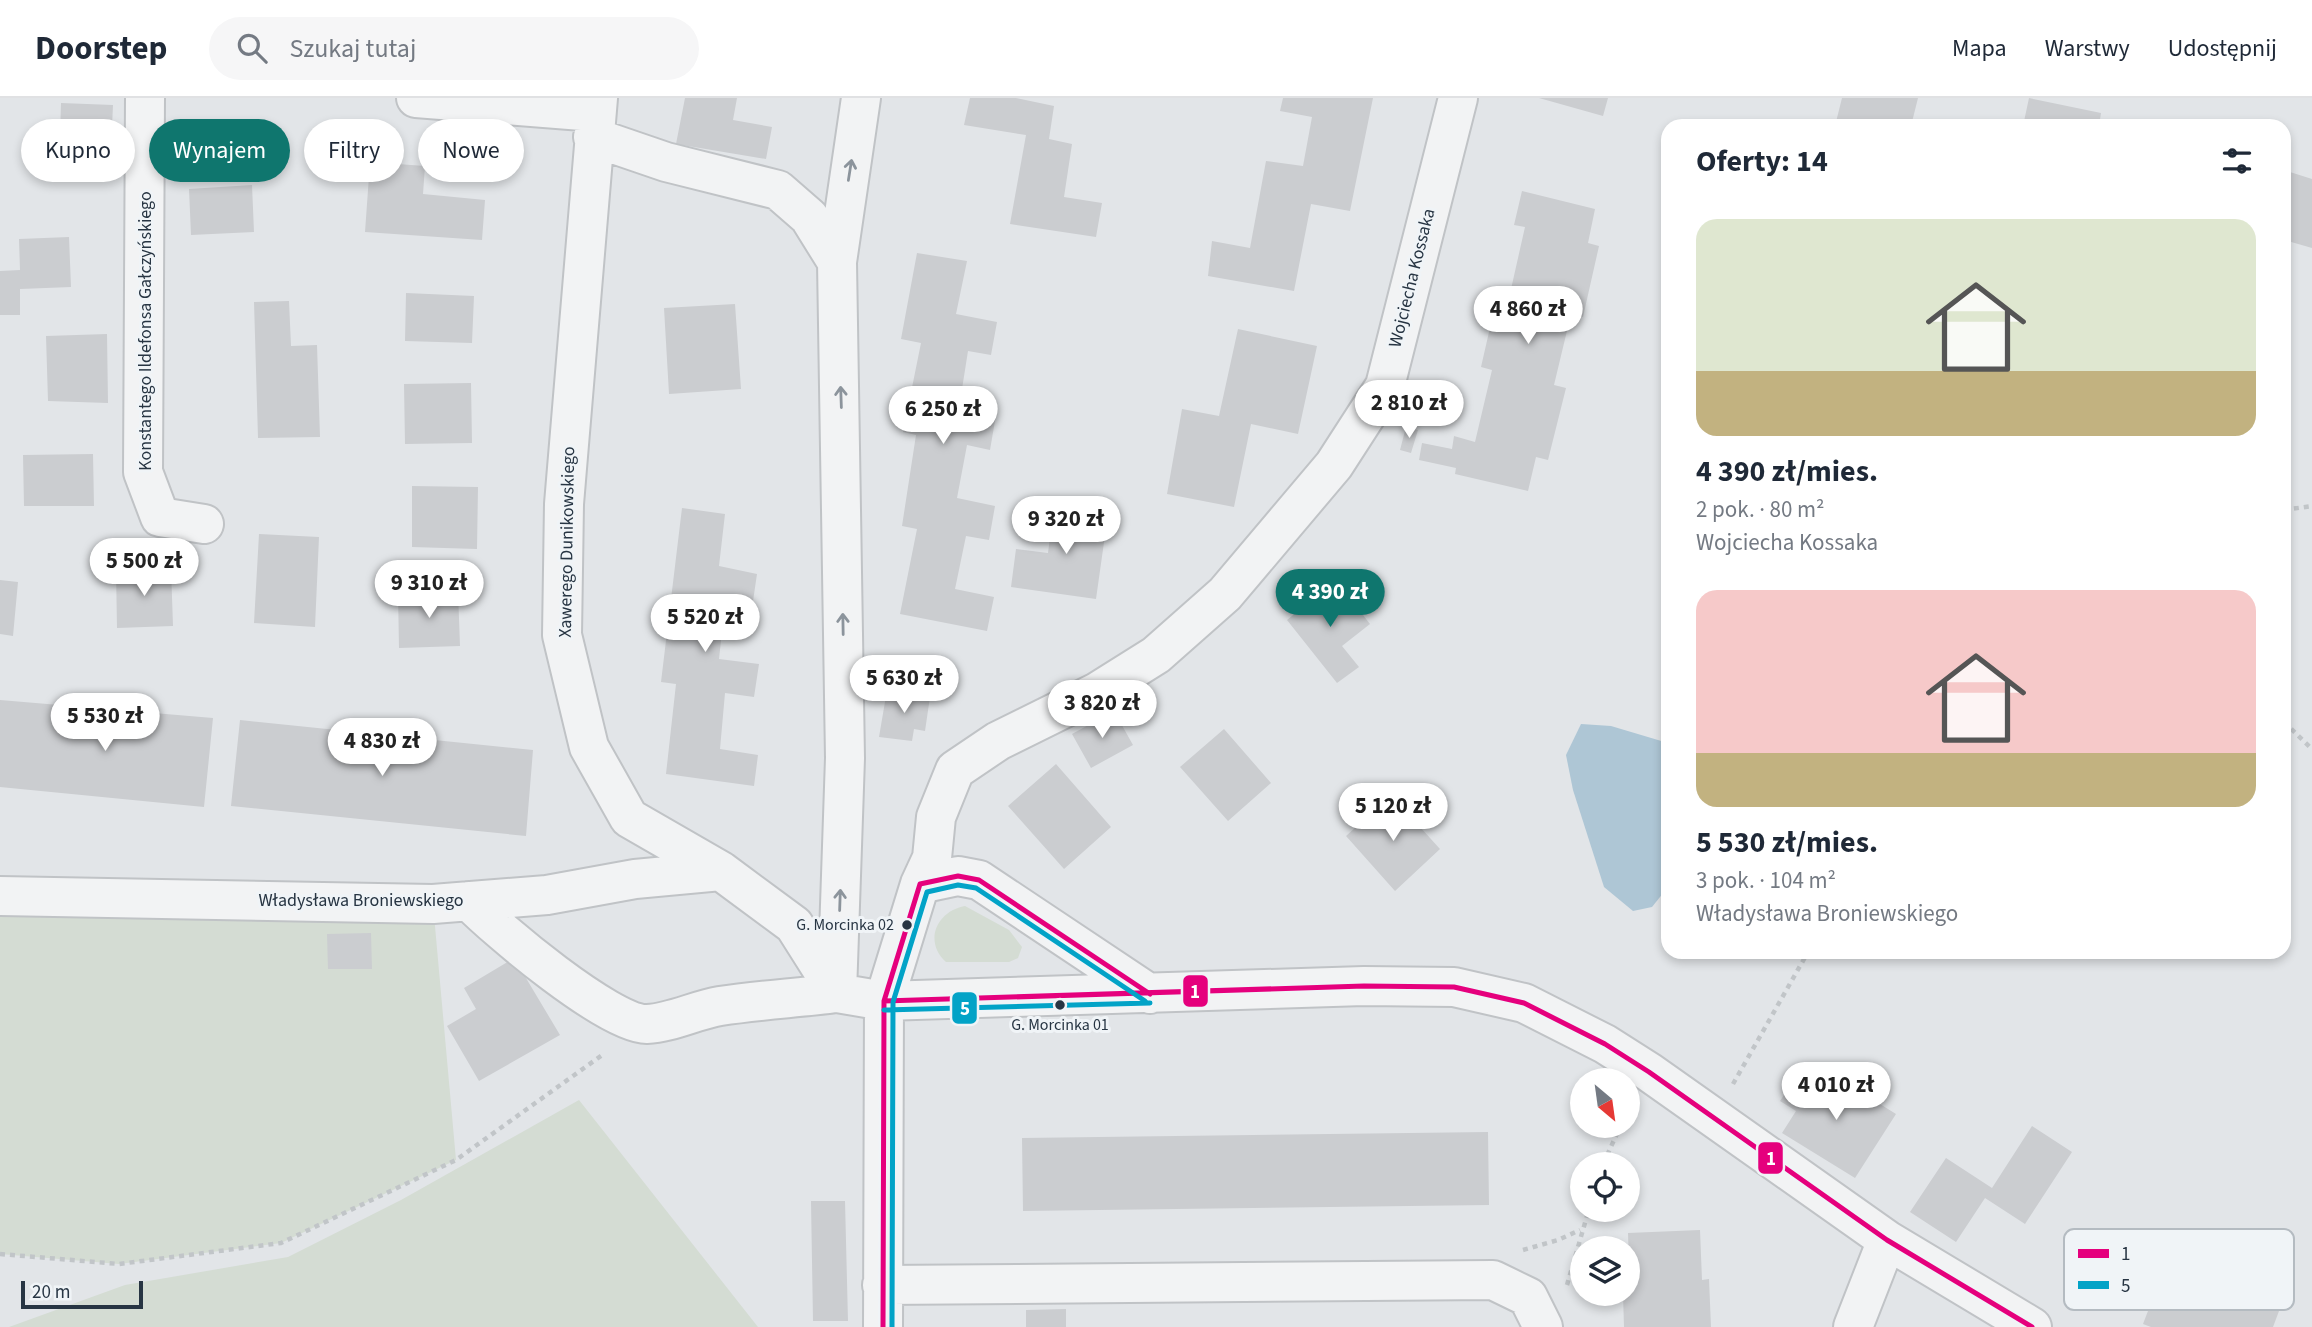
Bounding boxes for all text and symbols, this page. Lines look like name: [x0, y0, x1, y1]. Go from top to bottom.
search box: [209, 17, 699, 80]
text: Doorstep: [35, 25, 167, 72]
icon: search: [233, 29, 271, 67]
text: Szukaj tutaj: [289, 30, 416, 67]
text: Mapa: [1952, 31, 2007, 66]
text: Warstwy: [2045, 31, 2130, 66]
text: Udostępnij: [2168, 31, 2277, 66]
chip: Kupno: [21, 119, 135, 182]
chip: Wynajem: [149, 119, 290, 182]
chip: Filtry: [304, 119, 404, 182]
chip: Nowe: [418, 119, 524, 182]
text: Oferty: 14: [1696, 140, 1828, 183]
icon: filters: [2218, 142, 2256, 180]
one-way arrow: [843, 159, 856, 182]
street label: Konstantego Ildefonsa Gałczyńskiego: [133, 191, 158, 471]
street label: Wojciecha Kossaka: [1383, 206, 1441, 350]
icon: home: [1913, 264, 2039, 390]
pin: 4 860 zł: [1456, 286, 1600, 346]
text: 4 860 zł: [1490, 292, 1566, 325]
pin: 2 810 zł: [1337, 380, 1481, 440]
one-way arrow: [834, 385, 847, 408]
pin: 6 250 zł: [871, 386, 1015, 446]
text: 2 810 zł: [1371, 386, 1447, 419]
text: 6 250 zł: [905, 392, 981, 425]
street label: Xawerego Dunikowskiego: [553, 446, 581, 638]
text: 4 390 zł/mies.: [1696, 450, 1878, 493]
text: 2 pok. · 80 m²: [1696, 493, 1825, 526]
pin: 9 320 zł: [994, 496, 1138, 556]
text: 9 320 zł: [1028, 502, 1104, 535]
text: Wojciecha Kossaka: [1696, 526, 1878, 559]
pin: 5 500 zł: [72, 538, 216, 598]
text: 5 500 zł: [106, 544, 182, 577]
pin: 9 310 zł: [357, 560, 501, 620]
text: 9 310 zł: [391, 566, 467, 599]
pin: 4 390 zł: [1258, 570, 1402, 629]
text: 4 390 zł: [1292, 575, 1368, 608]
pin: 5 520 zł: [633, 594, 777, 654]
text: 5 520 zł: [667, 600, 743, 633]
one-way arrow: [836, 613, 850, 636]
icon: home: [1913, 635, 2039, 761]
pin: 5 630 zł: [832, 656, 976, 715]
text: 5 630 zł: [866, 661, 942, 694]
pin: 3 820 zł: [1030, 680, 1174, 740]
text: 3 820 zł: [1064, 686, 1140, 719]
pin: 5 530 zł: [33, 694, 177, 753]
text: 5 530 zł: [67, 699, 143, 732]
pin: 4 830 zł: [310, 718, 454, 778]
text: 4 830 zł: [344, 724, 420, 757]
pin: 5 120 zł: [1321, 784, 1465, 843]
text: 5 120 zł: [1355, 789, 1431, 822]
text: 5 530 zł/mies.: [1696, 821, 1878, 864]
text: 3 pok. · 104 m²: [1696, 864, 1836, 897]
street label: Władysława Broniewskiego: [258, 888, 464, 913]
one-way arrow: [833, 889, 846, 912]
text: Władysława Broniewskiego: [1696, 897, 1958, 930]
place label: G. Morcinka 02: [796, 914, 894, 936]
marker: G. Morcinka 02: [900, 918, 914, 932]
line badge: 1: [1182, 974, 1209, 1008]
text: 1: [1190, 979, 1200, 1006]
line badge: 5: [951, 991, 978, 1025]
text: 5: [960, 996, 970, 1023]
marker: G. Morcinka 01: [1053, 998, 1067, 1012]
place label: G. Morcinka 01: [1011, 1014, 1109, 1036]
pin: 4 010 zł: [1764, 1062, 1908, 1122]
north arrow: [1570, 1068, 1640, 1138]
map controls: [1570, 1068, 1640, 1306]
text: 4 010 zł: [1798, 1068, 1874, 1101]
line badge: 1: [1757, 1141, 1784, 1175]
text: 1: [1766, 1146, 1776, 1173]
button: locate: [1570, 1152, 1640, 1222]
legend: [2064, 1229, 2294, 1310]
button: layers: [1570, 1236, 1640, 1306]
text: 1: [2121, 1241, 2130, 1268]
text: 5: [2121, 1273, 2130, 1300]
scale bar: [21, 1278, 144, 1310]
text: 20 m: [32, 1279, 70, 1306]

